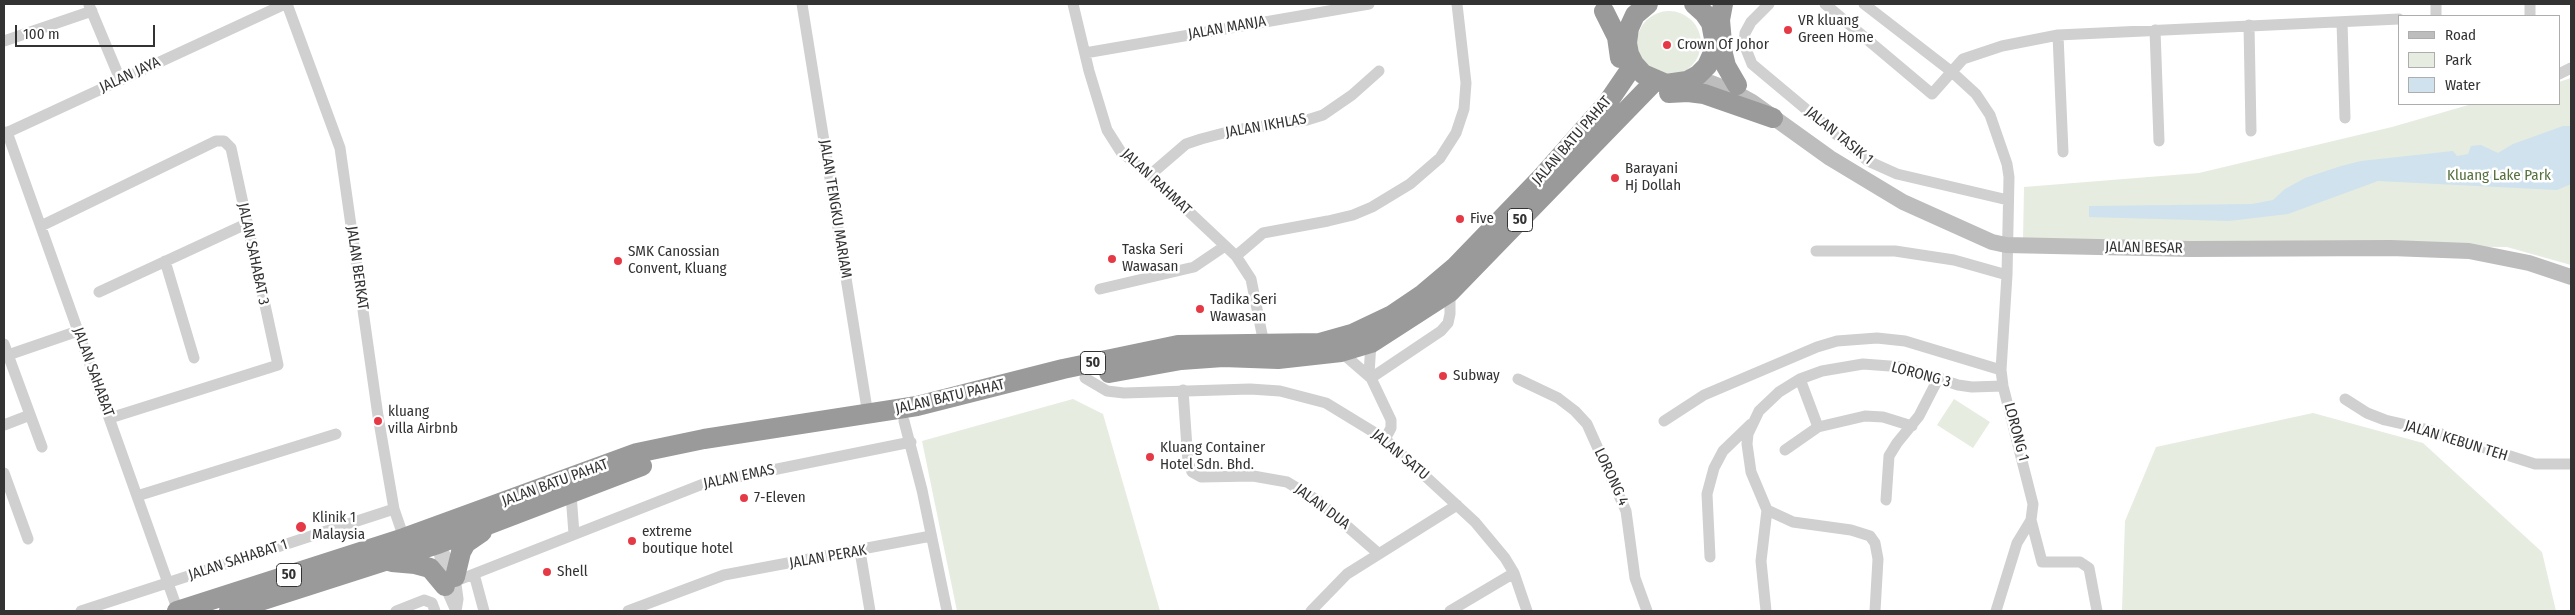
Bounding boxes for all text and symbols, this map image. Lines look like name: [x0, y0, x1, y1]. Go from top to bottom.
street label: JALAN MANJA: [1187, 12, 1267, 44]
place label: VR kluang Green Home: [1798, 12, 1874, 47]
scale bar: [18, 15, 158, 47]
legend: [2398, 15, 2560, 105]
marker: VR kluang Green Home: [1782, 24, 1794, 36]
text: 100 m: [23, 25, 60, 43]
text: Road: [2445, 26, 2476, 44]
place label: Crown Of Johor: [1677, 36, 1769, 54]
marker: Crown Of Johor: [1661, 39, 1673, 51]
text: Park: [2445, 51, 2472, 69]
street label: JALAN JAYA: [97, 53, 163, 97]
text: Water: [2445, 76, 2480, 94]
street label: JALAN BATU PAHAT: [1529, 93, 1615, 189]
street label: JALAN TASIK 1: [1802, 103, 1876, 169]
street label: JALAN IKHLAS: [1224, 110, 1308, 142]
street label: JALAN TENGKU MARIAM: [815, 138, 855, 280]
street label: JALAN RAHMAT: [1117, 145, 1195, 219]
place label: Barayani Hj Dollah: [1625, 160, 1681, 195]
park label: Kluang Lake Park: [2447, 167, 2551, 185]
marker: Barayani Hj Dollah: [1609, 172, 1621, 184]
street label: JALAN SAHABAT 3: [233, 201, 273, 307]
road number: 50: [1508, 208, 1532, 232]
place label: Five: [1470, 210, 1494, 228]
marker: Five: [1454, 213, 1466, 225]
street label: JALAN BERKAT: [342, 225, 372, 311]
street label: JALAN BESAR: [2105, 238, 2183, 258]
place label: Taska Seri Wawasan: [1122, 241, 1183, 276]
place label: SMK Canossian Convent, Kluang: [628, 243, 727, 278]
marker: Taska Seri Wawasan: [1106, 253, 1118, 265]
marker: SMK Canossian Convent, Kluang: [612, 255, 624, 267]
place label: Tadika Seri Wawasan: [1210, 291, 1277, 326]
marker: Tadika Seri Wawasan: [1194, 303, 1206, 315]
street label: JALAN SAHABAT: [69, 325, 117, 419]
road number: 50: [1080, 352, 1106, 374]
street label: LORONG 3: [1889, 358, 1953, 392]
place label: Subway: [1453, 367, 1500, 385]
marker: Subway: [1437, 370, 1449, 382]
street label: JALAN BATU PAHAT: [894, 376, 1006, 418]
street label: LORONG 1: [2000, 401, 2032, 463]
place label: kluang villa Airbnb: [388, 403, 458, 438]
marker: kluang villa Airbnb: [372, 415, 384, 427]
street label: JALAN KEBUN TEH: [2402, 417, 2510, 465]
street label: JALAN SATU: [1368, 426, 1432, 484]
place label: Kluang Container Hotel Sdn. Bhd.: [1160, 439, 1265, 474]
street label: LORONG 4: [1590, 445, 1632, 509]
marker: Kluang Container Hotel Sdn. Bhd.: [1144, 451, 1156, 463]
street label: JALAN BATU PAHAT: [499, 455, 611, 511]
street label: JALAN EMAS: [702, 461, 776, 493]
street label: JALAN DUA: [1291, 480, 1353, 534]
place label: 7-Eleven: [754, 489, 806, 507]
marker: 7-Eleven: [738, 492, 750, 504]
place label: Klinik 1 Malaysia: [312, 509, 365, 544]
marker: Klinik 1 Malaysia: [294, 520, 308, 534]
place label: extreme boutique hotel: [642, 523, 733, 558]
marker: extreme boutique hotel: [626, 535, 638, 547]
street label: JALAN SAHABAT 1: [186, 536, 290, 584]
street label: JALAN PERAK: [788, 541, 868, 573]
place label: Shell: [557, 563, 588, 581]
road number: 50: [276, 564, 302, 586]
marker: Shell: [541, 566, 553, 578]

